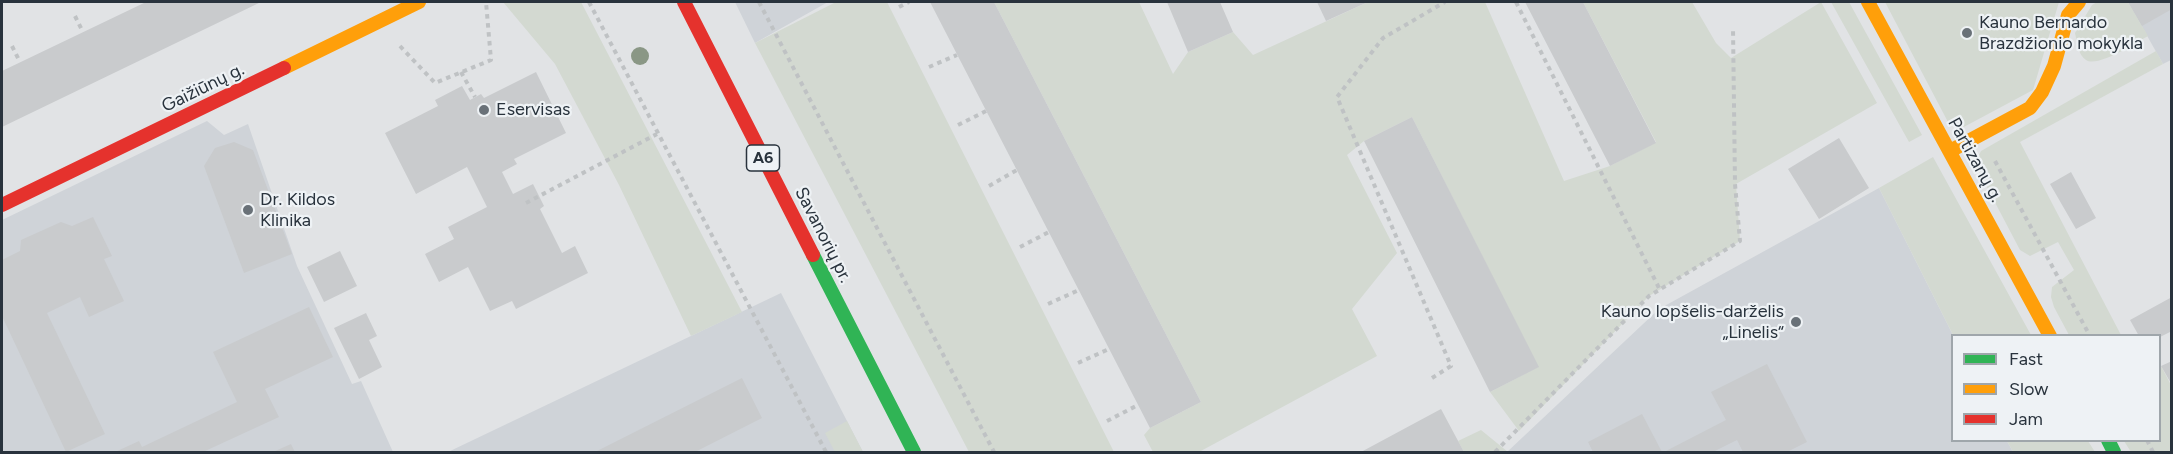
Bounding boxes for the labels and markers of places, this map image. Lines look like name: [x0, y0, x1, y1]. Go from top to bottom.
place label: Kauno Bernardo Brazdžionio mokykla: [1979, 12, 2143, 54]
marker: Kauno Bernardo Brazdžionio mokykla: [1960, 26, 1974, 40]
place label: Eservisas: [496, 99, 570, 121]
marker: Eservisas: [477, 103, 491, 117]
place label: Dr. Kildos Klinika: [260, 189, 335, 232]
marker: Dr. Kildos Klinika: [241, 203, 255, 217]
place label: Kauno lopšelis-darželis „Linelis“: [1601, 301, 1784, 344]
marker: Kauno lopšelis-darželis „Linelis“: [1789, 315, 1803, 329]

